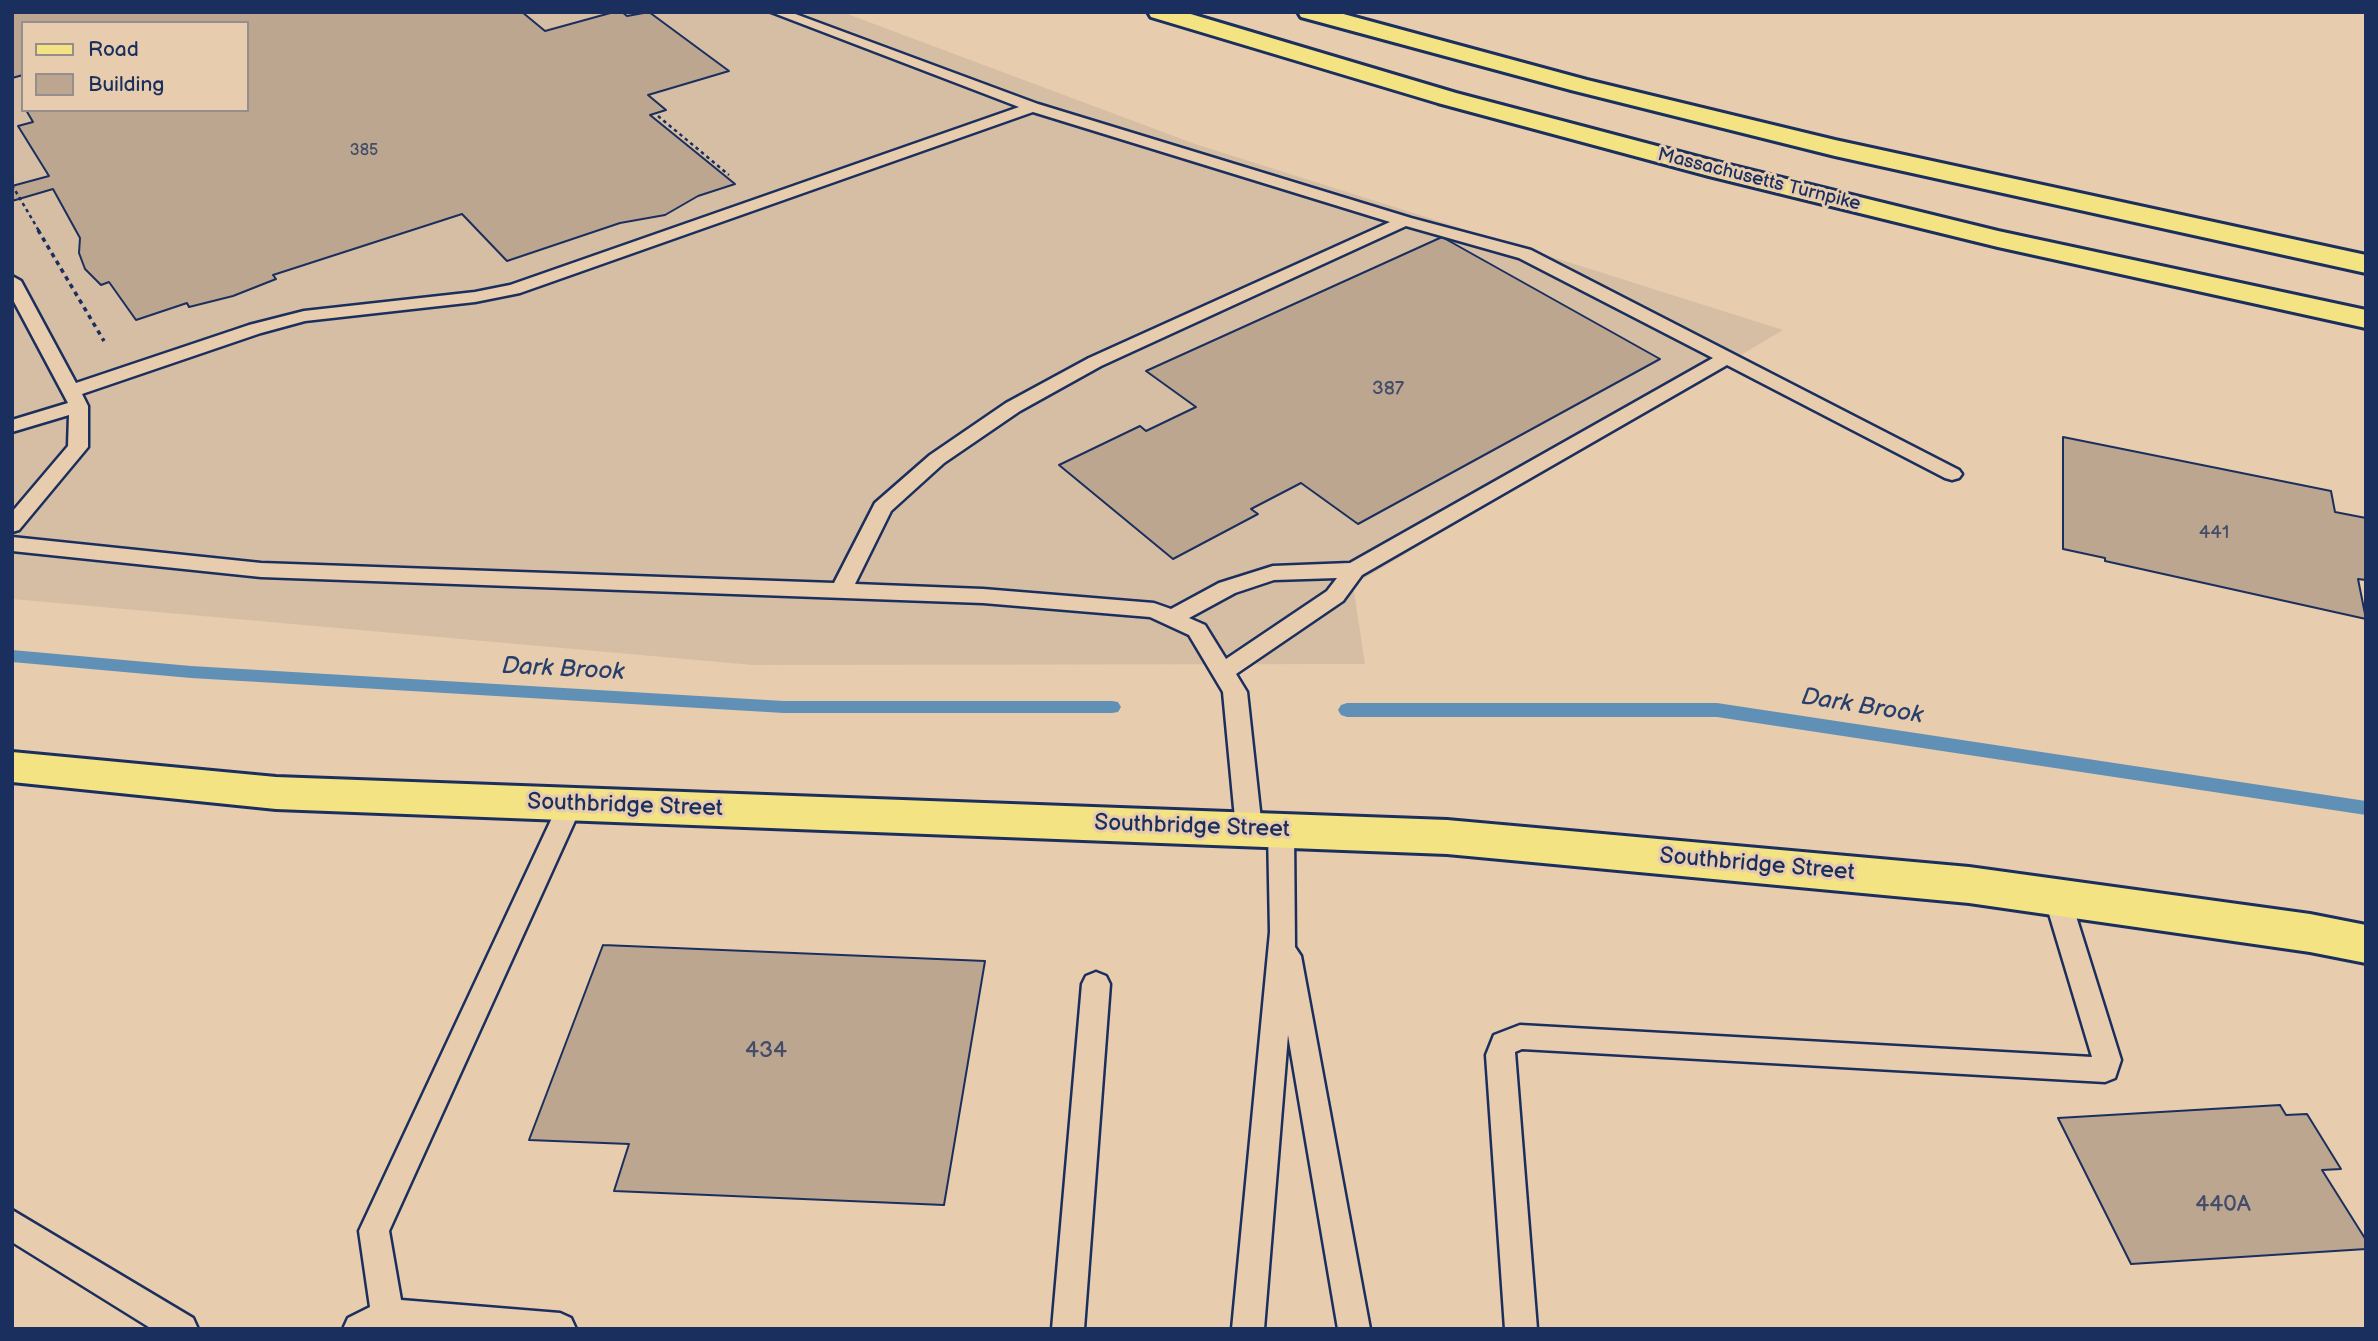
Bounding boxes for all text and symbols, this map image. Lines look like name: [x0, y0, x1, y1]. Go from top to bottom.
legend: [21, 21, 248, 112]
text: Road: [88, 37, 139, 62]
text: Building: [88, 72, 164, 97]
house number: 385: [350, 141, 378, 161]
street label: Massachusetts Turnpike: [1655, 144, 1863, 216]
house number: 387: [1372, 378, 1404, 400]
house number: 441: [2199, 522, 2229, 544]
water label: Dark Brook: [501, 652, 625, 688]
water label: Dark Brook: [1799, 683, 1925, 731]
street label: Southbridge Street: [527, 789, 723, 823]
street label: Southbridge Street: [1094, 810, 1290, 844]
street label: Southbridge Street: [1658, 843, 1856, 887]
house number: 434: [745, 1037, 787, 1065]
house number: 440A: [2195, 1191, 2251, 1219]

